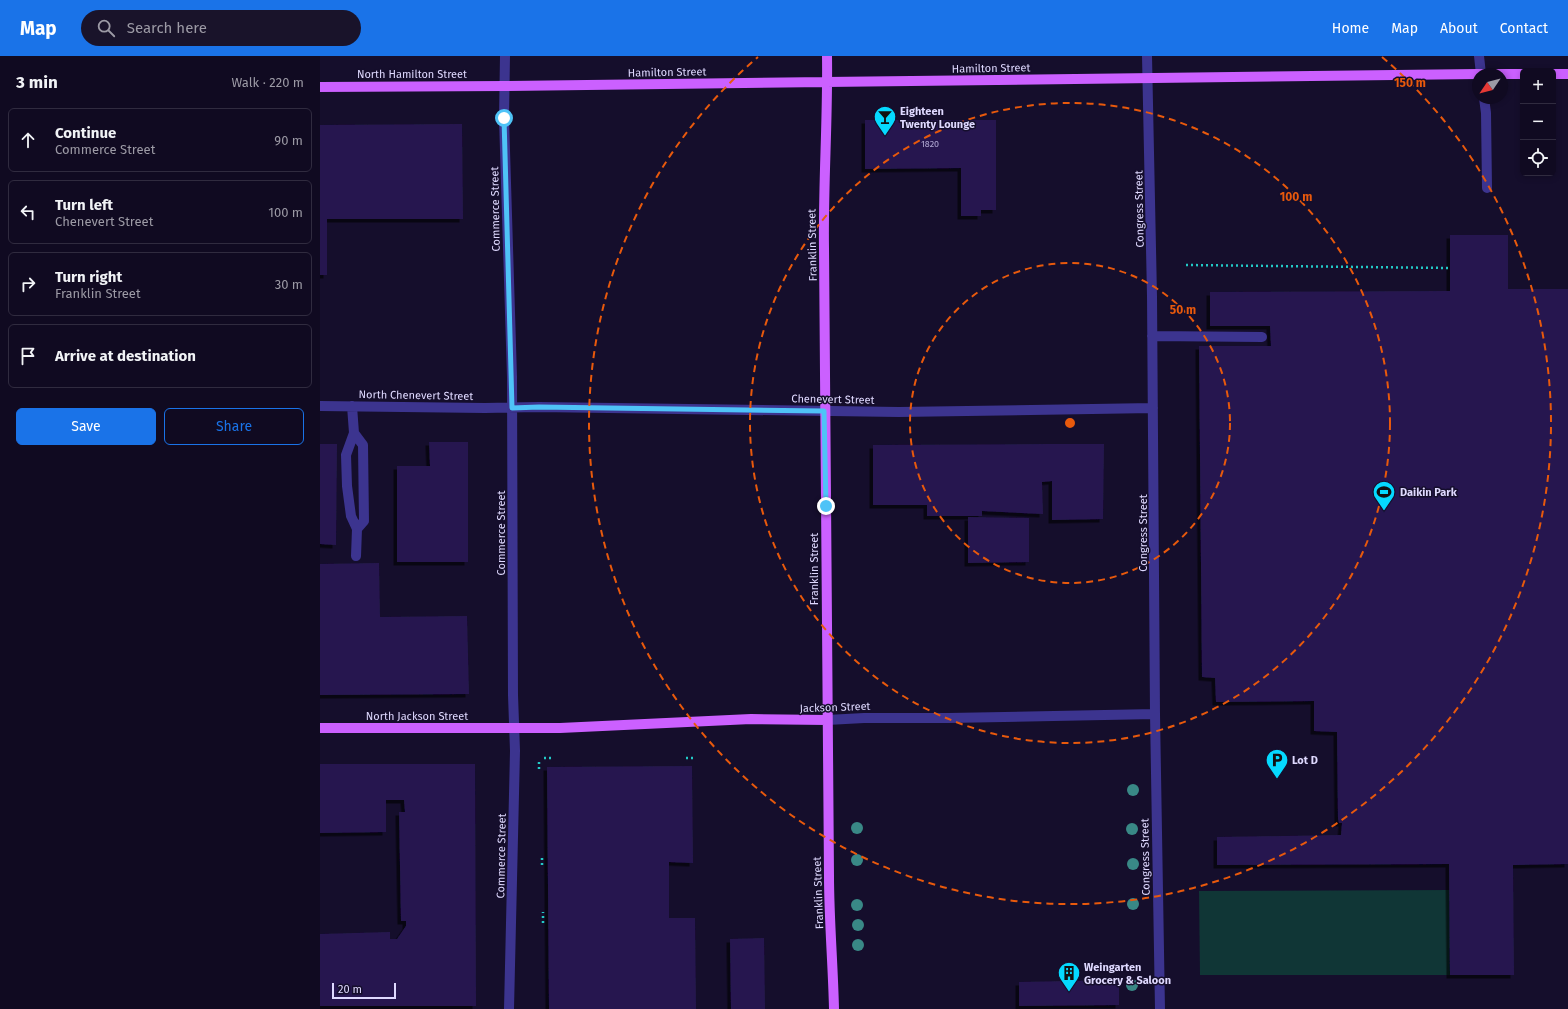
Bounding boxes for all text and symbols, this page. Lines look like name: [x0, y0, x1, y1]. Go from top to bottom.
search box: [81, 10, 361, 46]
text: Map: [20, 17, 57, 40]
icon: search: [95, 17, 117, 39]
text: Search here: [127, 19, 207, 37]
text: Home: [1332, 20, 1369, 37]
text: Map: [1391, 20, 1418, 37]
text: About: [1440, 20, 1478, 37]
text: Contact: [1500, 20, 1548, 37]
street label: Hamilton Street: [952, 61, 1030, 76]
street label: Hamilton Street: [628, 65, 706, 80]
street label: North Hamilton Street: [357, 68, 467, 81]
north arrow: [1472, 68, 1508, 104]
map controls: [1520, 68, 1556, 176]
button: +: [1520, 68, 1556, 104]
text: 3 min: [16, 72, 58, 93]
text: Walk · 220 m: [232, 75, 304, 90]
text: 150 m: [1394, 76, 1426, 90]
bar icon: Eighteen Twenty Lounge: [872, 104, 898, 137]
button: −: [1520, 104, 1556, 140]
place label: Eighteen Twenty Lounge: [900, 105, 975, 131]
route start: [495, 109, 513, 127]
text: Continue: [55, 124, 116, 142]
icon: ahead: [17, 129, 39, 151]
text: 90 m: [274, 133, 303, 148]
house number: 1820: [921, 139, 939, 149]
button: locate: [1520, 140, 1556, 176]
text: Commerce Street: [55, 142, 155, 157]
street label: Commerce Street: [488, 166, 503, 252]
street label: Congress Street: [1132, 170, 1147, 248]
text: 100 m: [1280, 190, 1312, 204]
text: Turn left: [55, 196, 113, 214]
icon: left: [17, 201, 39, 223]
text: 100 m: [268, 205, 303, 220]
street label: Franklin Street: [805, 209, 820, 281]
text: Chenevert Street: [55, 214, 153, 229]
text: Turn right: [55, 268, 122, 286]
icon: right: [17, 273, 39, 295]
text: 30 m: [275, 277, 303, 292]
text: Franklin Street: [55, 286, 141, 301]
text: 50 m: [1170, 303, 1196, 317]
icon: arrive: [17, 345, 39, 367]
text: Arrive at destination: [55, 347, 196, 365]
street label: North Chenevert Street: [359, 388, 473, 403]
street label: Chenevert Street: [791, 392, 875, 407]
button: Save: [16, 408, 156, 445]
button: Share: [164, 408, 304, 445]
centre of rings: [1063, 416, 1077, 430]
sports icon: Daikin Park: [1371, 479, 1397, 512]
place label: Daikin Park: [1400, 486, 1458, 499]
street label: Commerce Street: [495, 491, 508, 575]
street label: Congress Street: [1137, 494, 1150, 572]
route end: [817, 497, 835, 515]
street label: Franklin Street: [808, 533, 821, 605]
street label: Jackson Street: [799, 700, 871, 715]
street label: North Jackson Street: [366, 710, 468, 723]
parking icon: Lot D: [1264, 747, 1290, 780]
place label: Lot D: [1292, 754, 1318, 767]
street label: Commerce Street: [494, 813, 509, 899]
street label: Congress Street: [1138, 818, 1153, 896]
street label: Franklin Street: [811, 857, 826, 929]
building icon: Weingarten Grocery & Saloon: [1056, 960, 1082, 993]
place label: Weingarten Grocery & Saloon: [1084, 961, 1171, 987]
scale bar: [332, 981, 396, 1000]
text: 20 m: [338, 983, 362, 996]

